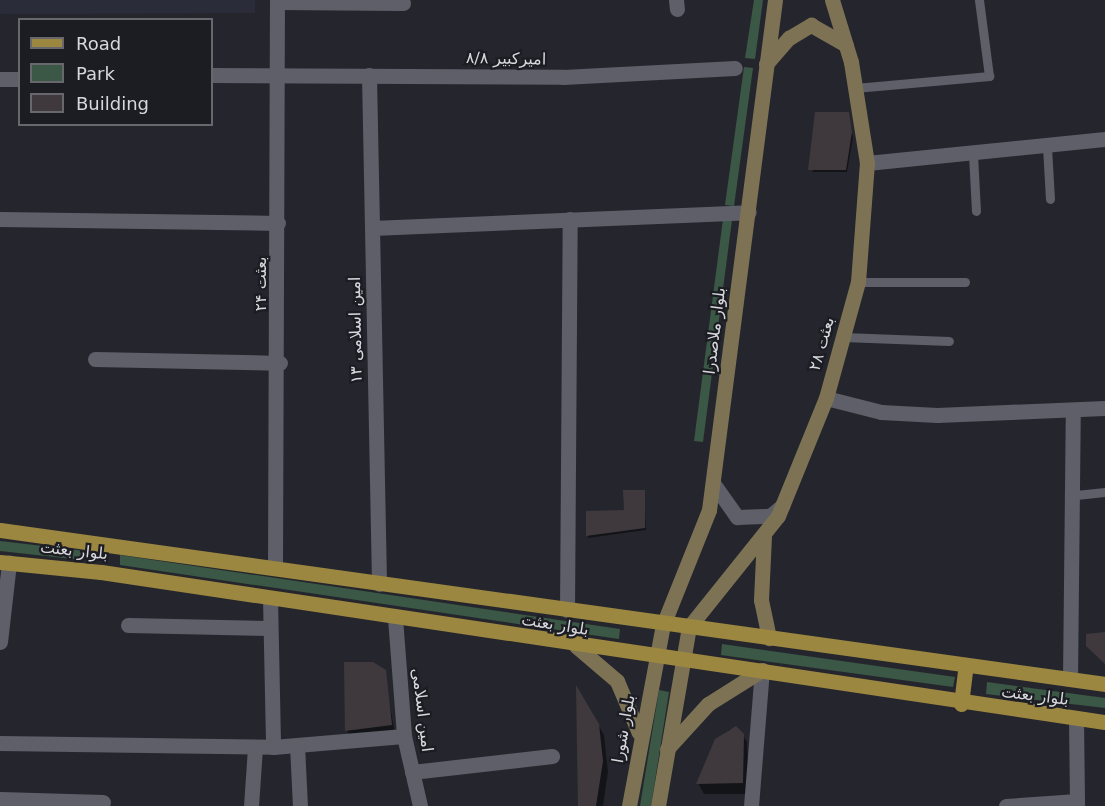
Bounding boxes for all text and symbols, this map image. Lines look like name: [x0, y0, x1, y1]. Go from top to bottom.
legend: [18, 18, 213, 126]
text: Road: [76, 33, 121, 54]
street label: امیرکبیر ۸/۸: [466, 49, 546, 69]
text: Park: [76, 63, 115, 84]
text: Building: [76, 93, 149, 114]
street label: بعثت ۲۴: [251, 257, 271, 311]
street label: امین اسلامی ۱۳: [345, 276, 367, 384]
street label: بلوار ملاصدرا: [700, 286, 730, 376]
street label: بعثت ۲۸: [805, 315, 839, 373]
street label: بلوار بعثت: [39, 538, 109, 564]
street label: بلوار بعثت: [520, 610, 590, 640]
street label: امین اسلامی: [407, 667, 437, 753]
street label: بلوار بعثت: [1000, 682, 1070, 710]
street label: بلوار شورا: [609, 693, 639, 765]

